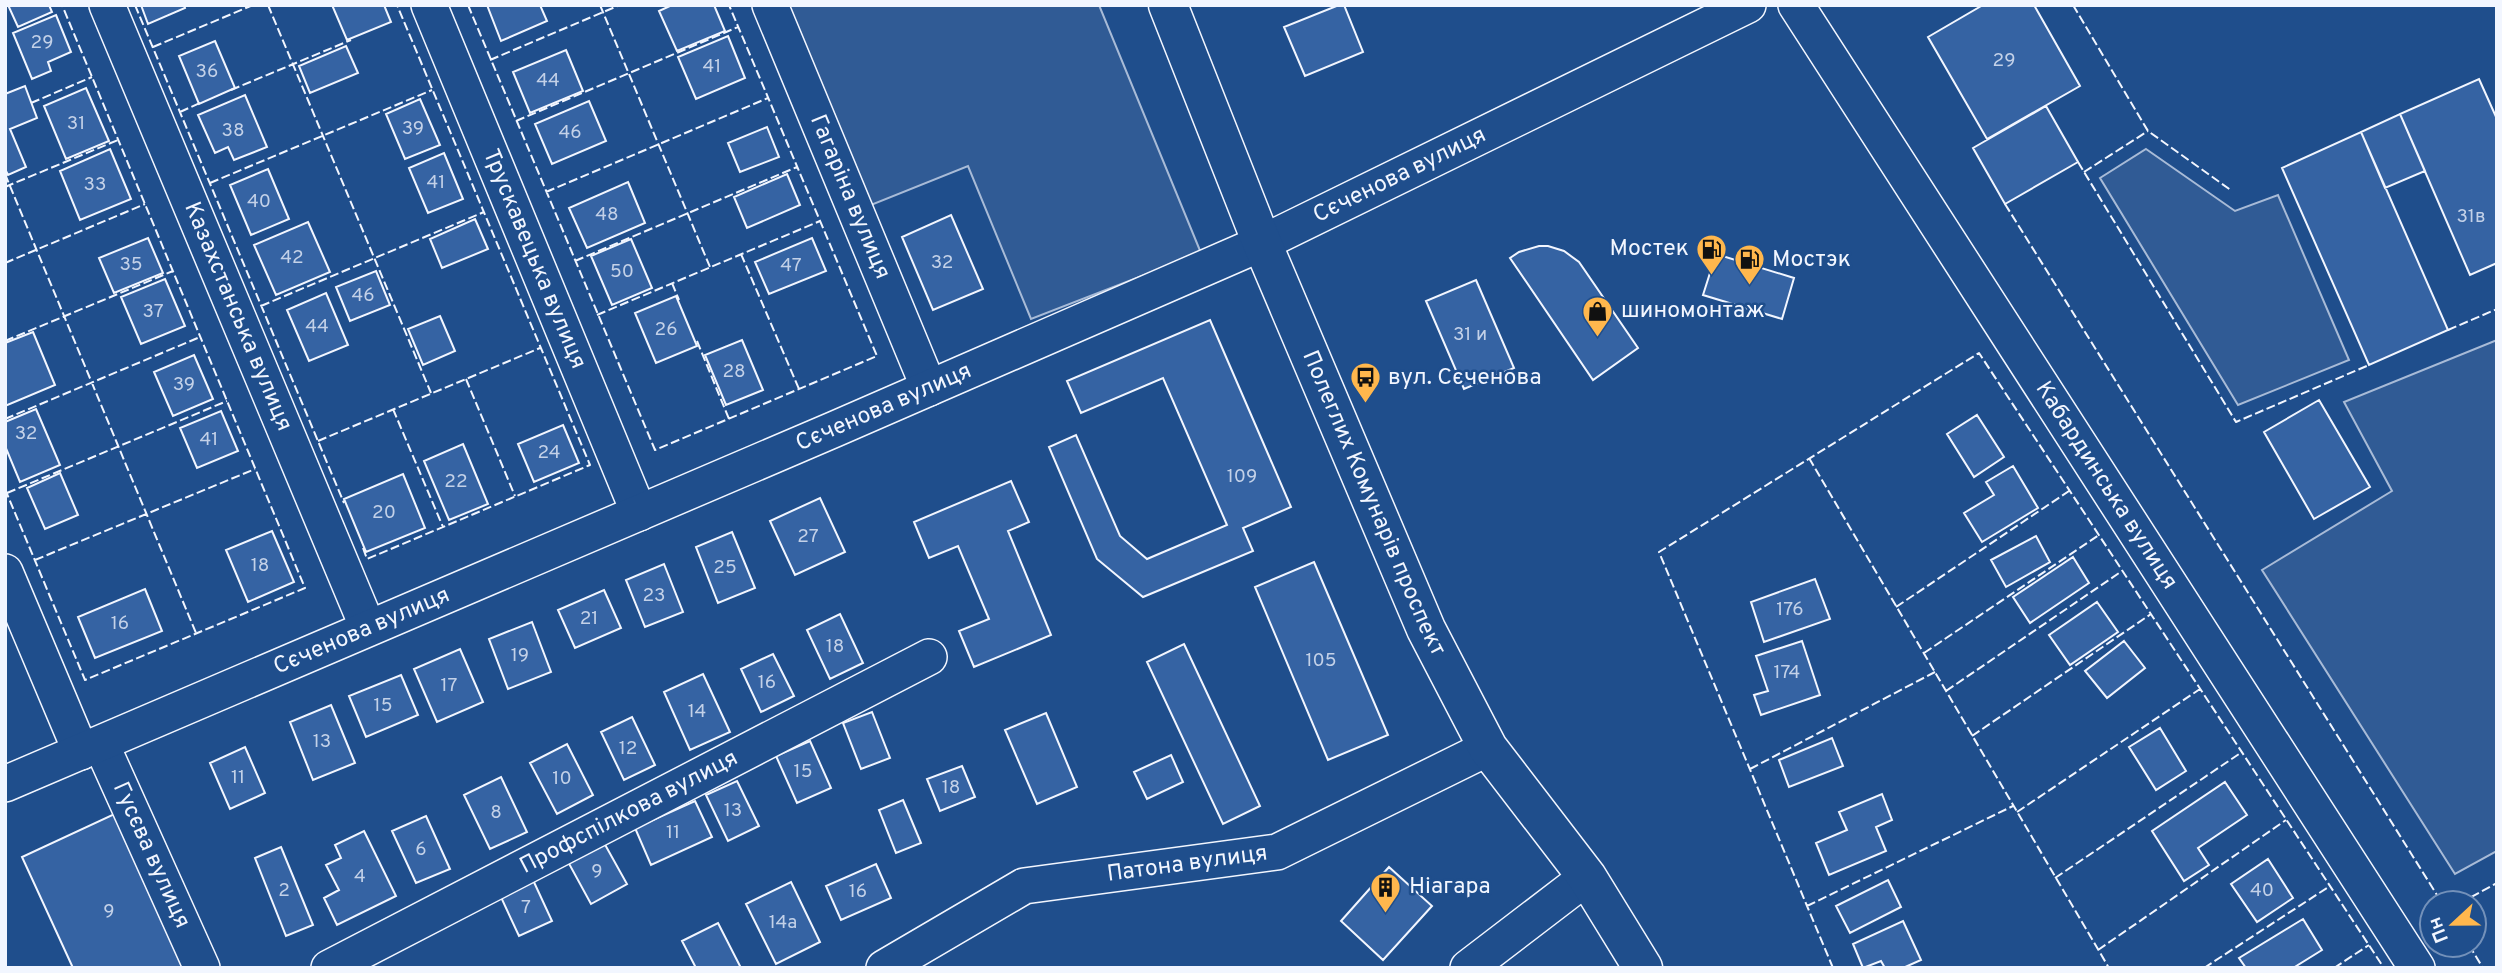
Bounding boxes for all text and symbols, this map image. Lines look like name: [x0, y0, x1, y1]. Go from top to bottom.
house number: 29: [31, 31, 53, 55]
house number: 29: [1993, 49, 2015, 73]
house number: 41: [703, 55, 721, 79]
house number: 36: [196, 60, 218, 84]
house number: 44: [536, 69, 560, 93]
street label: Гагаріна вулиця: [803, 111, 897, 284]
house number: 31: [67, 112, 85, 136]
house number: 39: [402, 117, 424, 141]
house number: 38: [221, 119, 245, 143]
house number: 46: [558, 121, 582, 145]
street label: Сєченова вулиця: [1309, 121, 1491, 230]
street label: Трускавецька вулиця: [476, 145, 592, 373]
house number: 41: [427, 171, 445, 195]
house number: 33: [84, 173, 106, 197]
house number: 40: [247, 190, 271, 214]
street label: Казахстанська вулиця: [177, 198, 298, 436]
house number: 48: [595, 203, 619, 227]
house number: 31в: [2456, 205, 2486, 229]
fuel station icon: Мостек: [1695, 232, 1729, 276]
place label: Мостек: [1610, 235, 1689, 264]
fuel station icon: Мостэк: [1732, 243, 1766, 287]
house number: 42: [280, 246, 304, 270]
place label: Мостэк: [1772, 246, 1851, 275]
house number: 32: [931, 251, 953, 275]
house number: 35: [119, 253, 143, 277]
house number: 47: [780, 254, 802, 278]
house number: 50: [610, 260, 634, 284]
house number: 46: [351, 284, 375, 308]
shop icon: шиномонтаж: [1581, 294, 1615, 338]
place label: шиномонтаж: [1621, 297, 1765, 326]
house number: 37: [142, 300, 164, 324]
house number: 44: [305, 315, 329, 339]
house number: 26: [655, 318, 677, 342]
house number: 31 и: [1453, 323, 1487, 347]
street label: Полеглих Комунарів проспект: [1295, 346, 1452, 661]
street label: Сєченова вулиця: [791, 357, 976, 459]
house number: 28: [722, 360, 746, 384]
bus stop icon: вул. Сєченова: [1348, 361, 1382, 405]
place label: вул. Сєченова: [1388, 364, 1542, 393]
house number: 39: [173, 373, 195, 397]
street label: Кабардинська вулиця: [2028, 376, 2184, 595]
house number: 32: [15, 422, 37, 446]
house number: 41: [200, 428, 218, 452]
house number: 24: [537, 441, 561, 465]
house number: 109: [1227, 465, 1257, 489]
house number: 22: [444, 470, 468, 494]
house number: 20: [372, 501, 396, 525]
house number: 27: [797, 525, 819, 549]
house number: 18: [251, 554, 269, 578]
house number: 25: [713, 556, 737, 580]
street label: Сєченова вулиця: [269, 581, 454, 682]
house number: 23: [642, 584, 666, 608]
house number: 176: [1776, 598, 1804, 622]
house number: 21: [580, 607, 598, 631]
house number: 16: [111, 612, 129, 636]
house number: 18: [826, 635, 844, 659]
house number: 19: [511, 644, 529, 668]
house number: 105: [1305, 649, 1337, 673]
house number: 174: [1774, 661, 1800, 685]
house number: 16: [758, 671, 776, 695]
house number: 17: [441, 674, 458, 698]
house number: 15: [374, 694, 392, 718]
house number: 14: [688, 700, 706, 724]
house number: 13: [313, 730, 331, 754]
house number: 12: [619, 737, 637, 761]
street label: Профспілкова вулиця: [515, 744, 743, 881]
house number: 15: [794, 760, 812, 784]
house number: 11: [231, 766, 245, 790]
house number: 10: [552, 767, 572, 791]
house number: 18: [942, 776, 960, 800]
street label: Гусєва вулиця: [106, 778, 197, 933]
house number: 13: [724, 799, 742, 823]
house number: 8: [490, 801, 502, 825]
house number: 11: [666, 821, 680, 845]
house number: 6: [415, 838, 427, 862]
street label: Патона вулиця: [1105, 839, 1269, 889]
house number: 9: [591, 860, 603, 884]
house number: 4: [354, 865, 366, 889]
building icon: Ніагара: [1369, 870, 1403, 914]
place label: Ніагара: [1409, 873, 1491, 902]
house number: 2: [278, 879, 290, 903]
house number: 40: [2250, 879, 2274, 903]
house number: 16: [849, 880, 867, 904]
north arrow: [2418, 889, 2488, 959]
house number: 7: [521, 896, 531, 920]
house number: 9: [103, 900, 115, 924]
house number: 14а: [769, 911, 797, 935]
text: Пн: [2423, 913, 2455, 946]

